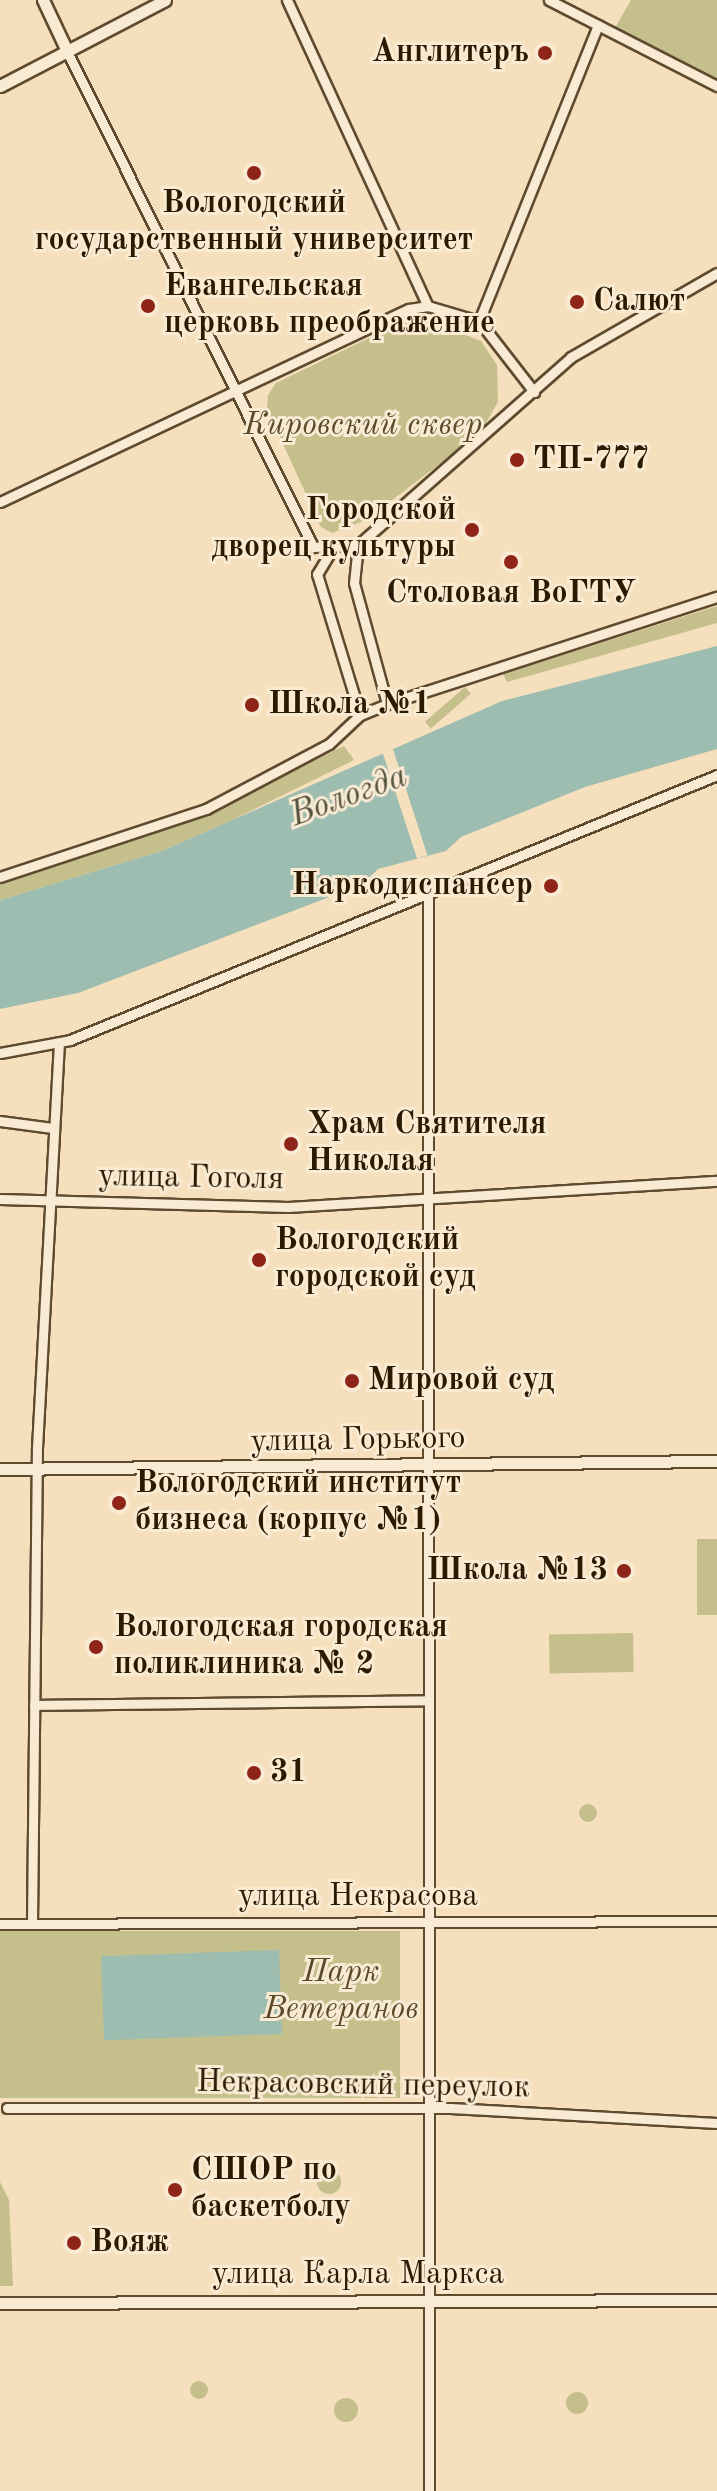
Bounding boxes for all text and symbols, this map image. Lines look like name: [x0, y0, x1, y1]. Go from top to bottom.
place label: Англитеръ: [372, 34, 529, 72]
marker: Англитеръ: [536, 44, 554, 62]
marker: Вологодский государственный университет: [245, 164, 263, 182]
place label: Вологодский государственный университет: [35, 186, 473, 261]
place label: Евангельская церковь преображение: [164, 269, 495, 344]
place label: Салют: [593, 283, 685, 321]
marker: Салют: [568, 293, 586, 311]
marker: Евангельская церковь преображение: [139, 297, 157, 315]
park label: Кировский сквер: [244, 407, 482, 445]
place label: ТП-777: [533, 441, 649, 479]
marker: ТП-777: [508, 451, 526, 469]
place label: Городской дворец культуры: [211, 493, 456, 568]
marker: Городской дворец культуры: [463, 521, 481, 539]
marker: Столовая ВоГТУ: [502, 553, 520, 571]
place label: Столовая ВоГТУ: [386, 575, 636, 613]
place label: Школа №1: [268, 686, 431, 724]
marker: Школа №1: [243, 696, 261, 714]
water label: Вологда: [285, 757, 413, 837]
place label: Наркодиспансер: [292, 867, 533, 905]
marker: Наркодиспансер: [540, 875, 562, 897]
place label: Храм Святителя Николая: [307, 1107, 547, 1182]
marker: Храм Святителя Николая: [282, 1135, 300, 1153]
street label: улица Гоголя: [98, 1158, 284, 1200]
place label: Вологодский городской суд: [275, 1223, 476, 1298]
marker: Вологодский городской суд: [250, 1251, 268, 1269]
place label: Мировой суд: [368, 1362, 555, 1400]
marker: Мировой суд: [343, 1372, 361, 1390]
street label: улица Горького: [250, 1420, 466, 1462]
place label: Вологодский институт бизнеса (корпус №1): [135, 1466, 461, 1541]
marker: Вологодский институт бизнеса (корпус №1): [110, 1494, 128, 1512]
place label: Школа №13: [426, 1552, 608, 1590]
marker: Школа №13: [615, 1562, 633, 1580]
place label: Вологодская городская поликлиника № 2: [114, 1610, 448, 1685]
marker: Вологодская городская поликлиника № 2: [85, 1636, 107, 1658]
place label: 31: [270, 1754, 307, 1792]
marker: 31: [245, 1764, 263, 1782]
street label: улица Некрасова: [238, 1878, 478, 1916]
park label: Парк Ветеранов: [263, 1955, 419, 2030]
street label: Некрасовский переулок: [196, 2064, 530, 2108]
place label: СШОР по баскетболу: [191, 2153, 351, 2228]
marker: СШОР по баскетболу: [166, 2181, 184, 2199]
place label: Вояж: [90, 2224, 169, 2262]
marker: Вояж: [65, 2234, 83, 2252]
street label: улица Карла Маркса: [212, 2256, 504, 2294]

